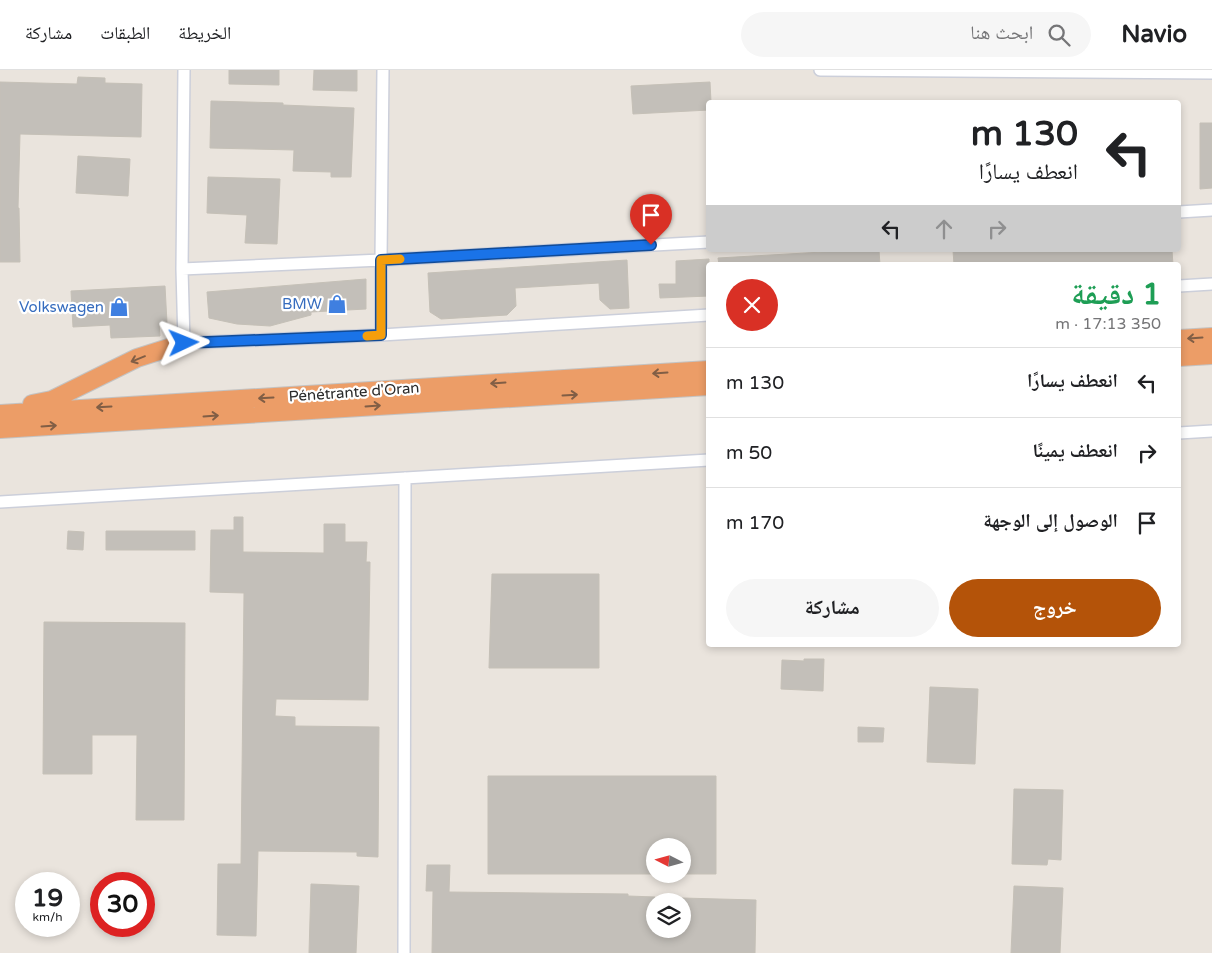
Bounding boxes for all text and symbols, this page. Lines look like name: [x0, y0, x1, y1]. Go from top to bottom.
search box: [741, 12, 1091, 57]
text: Navio: [1121, 20, 1187, 49]
icon: search: [1045, 21, 1073, 49]
text: مشاركة: [25, 22, 72, 44]
text: الطبقات: [100, 22, 150, 44]
text: الخريطة: [178, 22, 231, 44]
text: ابحث هنا: [970, 22, 1033, 44]
text: 130 m: [971, 113, 1078, 155]
icon: left: [1096, 120, 1161, 185]
text: انعطف يسارًا: [979, 159, 1078, 185]
pin: [630, 194, 672, 245]
icon: arrive: [637, 201, 665, 229]
icon: left: [877, 215, 905, 243]
icon: ahead: [930, 215, 958, 243]
icon: right: [983, 215, 1011, 243]
text: 1 دقيقة: [1071, 276, 1161, 313]
button: close: [726, 279, 778, 331]
shop icon: BMW: [326, 293, 348, 315]
place label: BMW: [282, 295, 322, 313]
shop icon: Volkswagen: [108, 296, 130, 318]
place label: Volkswagen: [19, 298, 104, 316]
text: 350 m · 17:13: [1055, 314, 1161, 334]
position arrow: [157, 316, 209, 368]
one-way arrow: [1188, 334, 1204, 343]
one-way arrow: [131, 354, 146, 364]
one-way arrow: [652, 368, 668, 377]
icon: left: [1133, 369, 1161, 397]
text: انعطف يسارًا: [1027, 370, 1118, 392]
text: 130 m: [726, 372, 784, 394]
street label: Pénétrante d'Oran: [288, 378, 420, 406]
one-way arrow: [490, 379, 506, 388]
one-way arrow: [562, 390, 578, 399]
one-way arrow: [258, 393, 274, 402]
one-way arrow: [365, 402, 381, 411]
one-way arrow: [96, 403, 112, 412]
one-way arrow: [203, 412, 219, 421]
one-way arrow: [40, 422, 56, 431]
icon: right: [1133, 439, 1161, 467]
text: انعطف يمينًا: [1032, 440, 1118, 462]
text: 50 m: [726, 442, 772, 464]
icon: arrive: [1133, 509, 1161, 537]
text: الوصول إلى الوجهة: [983, 510, 1118, 532]
text: 170 m: [726, 512, 784, 534]
button: مشاركة: [726, 579, 939, 637]
button: خروج: [949, 579, 1161, 637]
north arrow: [646, 838, 691, 882]
map controls: [646, 838, 691, 938]
speed limit sign: 30: [90, 872, 155, 937]
text: 19: [32, 883, 63, 913]
button: layers: [646, 893, 691, 938]
text: km/h: [32, 910, 63, 924]

